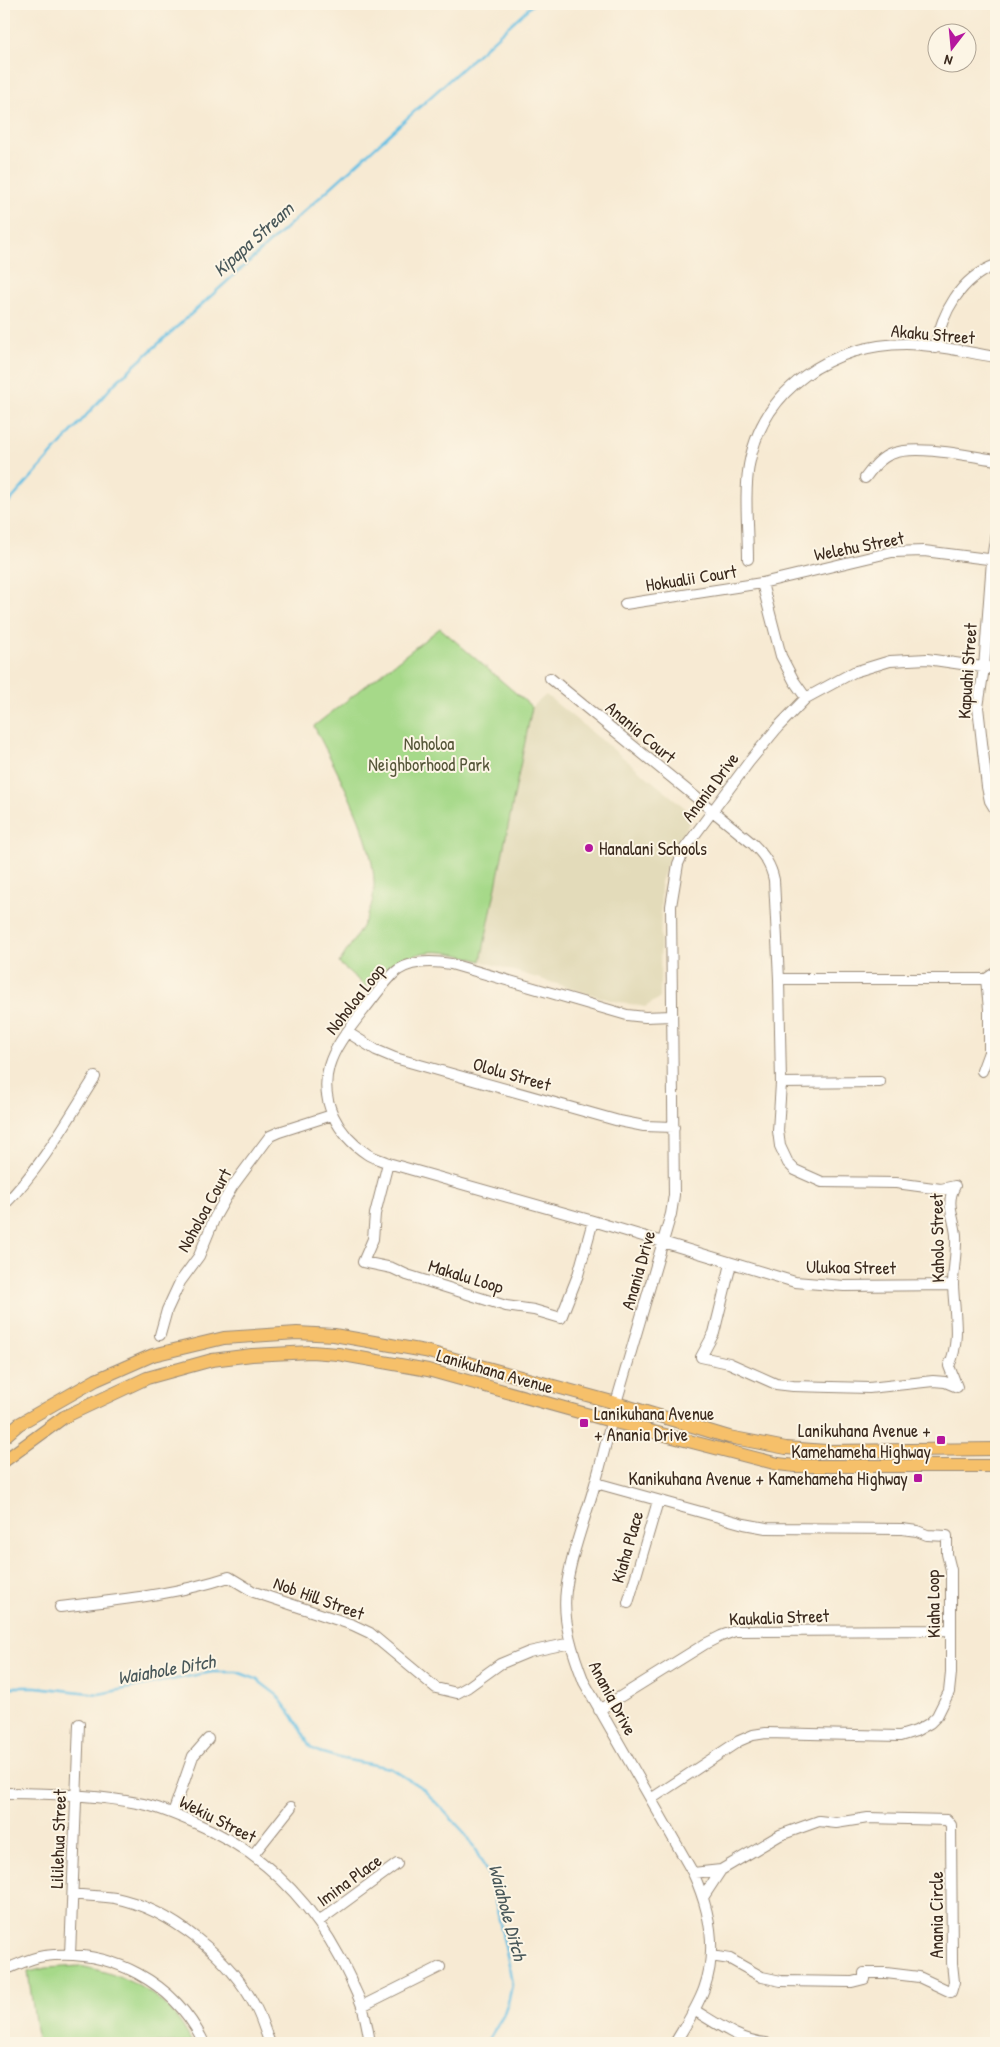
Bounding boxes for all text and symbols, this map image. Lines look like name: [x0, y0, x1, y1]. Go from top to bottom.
north arrow: [928, 22, 978, 72]
text: N: [942, 51, 954, 71]
water label: Kipapa Stream: [207, 195, 300, 282]
street label: Akaku Street: [890, 318, 977, 350]
street label: Welehu Street: [812, 525, 907, 567]
street label: Hokualii Court: [644, 558, 739, 598]
street label: Kapuahi Street: [951, 621, 983, 720]
street label: Anania Court: [600, 695, 682, 769]
park label: Noholoa Neighborhood Park: [368, 731, 490, 777]
street label: Anania Drive: [676, 747, 744, 827]
place label: Hanalani Schools: [599, 836, 707, 861]
marker: Hanalani Schools: [583, 842, 595, 854]
street label: Noholoa Loop: [319, 958, 391, 1040]
street label: Ololu Street: [470, 1051, 555, 1097]
street label: Noholoa Court: [171, 1163, 238, 1256]
street label: Kaholo Street: [924, 1192, 950, 1283]
street label: Anania Drive: [615, 1228, 661, 1312]
street label: Makalu Loop: [425, 1253, 507, 1299]
street label: Ulukoa Street: [806, 1254, 897, 1280]
street label: Lanikuhana Avenue: [434, 1342, 556, 1400]
place label: Lanikuhana Avenue + Anania Drive: [594, 1401, 714, 1447]
marker: Lanikuhana Avenue + Anania Drive: [578, 1417, 590, 1429]
place label: Lanikuhana Avenue + Kamehameha Highway: [791, 1418, 931, 1464]
marker: Lanikuhana Avenue + Kamehameha Highway: [935, 1434, 947, 1446]
place label: Kanikuhana Avenue + Kamehameha Highway: [628, 1466, 908, 1491]
marker: Kanikuhana Avenue + Kamehameha Highway: [912, 1472, 924, 1484]
street label: Kiaha Place: [605, 1508, 649, 1586]
street label: Kiaha Loop: [920, 1569, 946, 1638]
street label: Nob Hill Street: [270, 1570, 368, 1626]
street label: Kaukalia Street: [729, 1603, 830, 1631]
water label: Waiahole Ditch: [115, 1647, 219, 1690]
street label: Anania Drive: [583, 1656, 643, 1740]
street label: Lililehua Street: [44, 1788, 72, 1889]
street label: Wekiu Street: [175, 1789, 261, 1849]
street label: Imina Place: [312, 1848, 386, 1912]
water label: Waiahole Ditch: [483, 1861, 534, 1965]
street label: Anania Circle: [924, 1871, 949, 1959]

